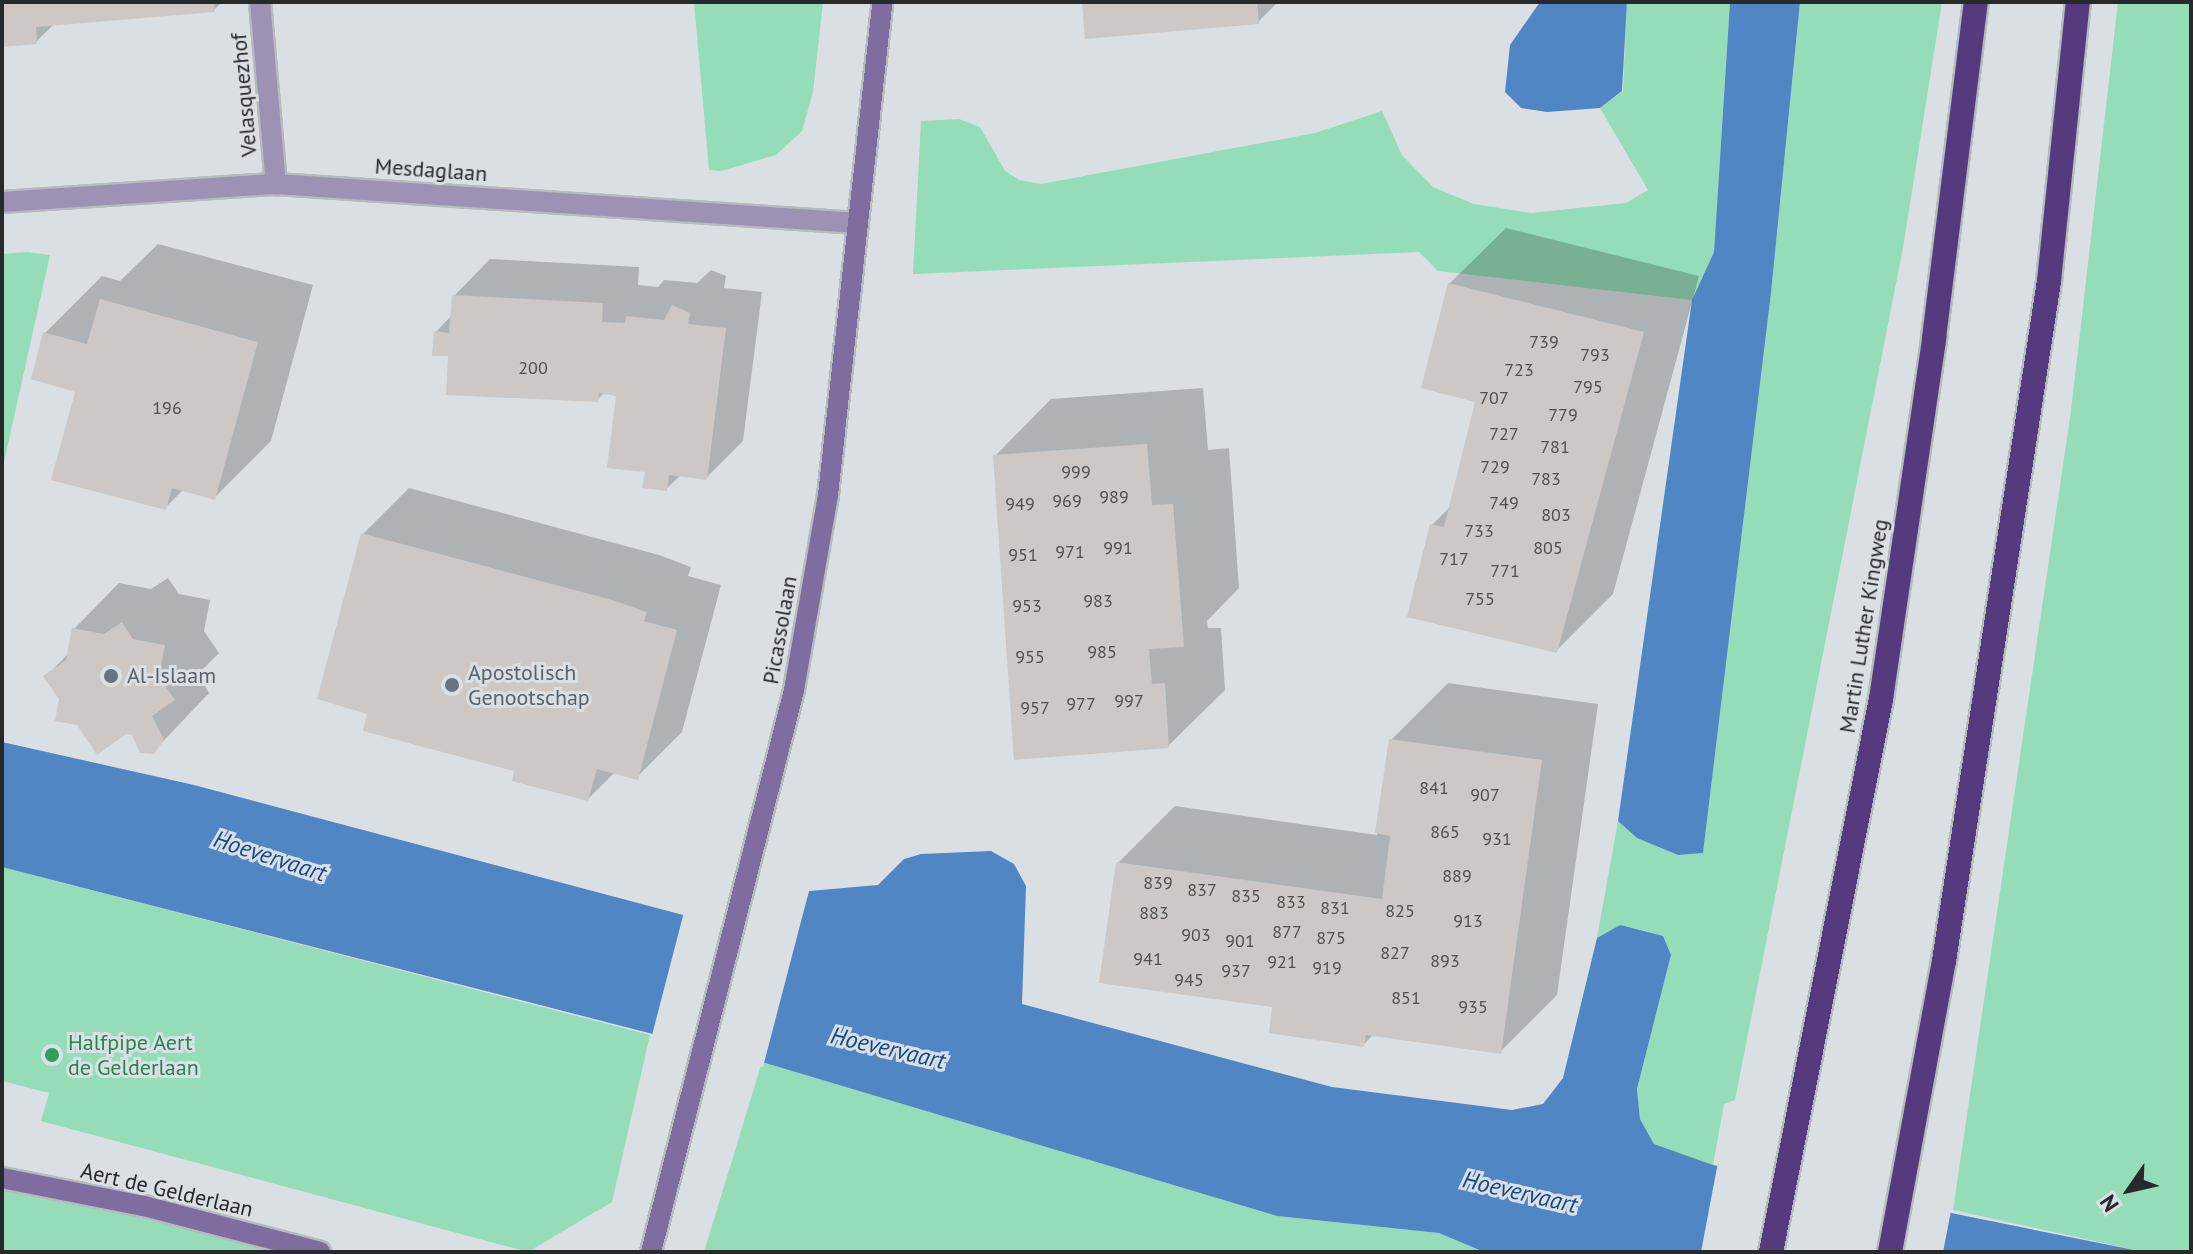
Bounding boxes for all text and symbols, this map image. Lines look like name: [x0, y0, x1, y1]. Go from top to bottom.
street label: Velasquezhof: [225, 32, 263, 158]
street label: Mesdaglaan: [374, 153, 488, 187]
house number: 739: [1529, 331, 1559, 353]
house number: 793: [1580, 344, 1610, 366]
house number: 200: [518, 357, 548, 379]
house number: 723: [1504, 359, 1534, 381]
house number: 795: [1573, 376, 1603, 398]
house number: 707: [1479, 387, 1509, 409]
house number: 196: [152, 397, 182, 419]
house number: 779: [1548, 404, 1578, 426]
house number: 727: [1489, 423, 1519, 445]
house number: 781: [1540, 436, 1570, 458]
house number: 729: [1480, 456, 1510, 478]
house number: 999: [1061, 461, 1091, 483]
house number: 783: [1531, 468, 1561, 490]
house number: 989: [1099, 486, 1129, 508]
house number: 969: [1052, 490, 1082, 512]
house number: 749: [1489, 492, 1519, 514]
house number: 949: [1005, 493, 1035, 515]
house number: 803: [1541, 504, 1571, 526]
street label: Martin Luther Kingweg: [1834, 517, 1894, 735]
house number: 733: [1464, 520, 1494, 542]
house number: 991: [1103, 537, 1133, 559]
house number: 805: [1533, 537, 1563, 559]
house number: 971: [1055, 541, 1085, 563]
house number: 951: [1008, 544, 1038, 566]
house number: 717: [1439, 548, 1469, 570]
house number: 771: [1490, 560, 1520, 582]
street label: Picassolaan: [757, 574, 803, 686]
house number: 755: [1465, 588, 1495, 610]
house number: 983: [1083, 590, 1113, 612]
house number: 953: [1012, 595, 1042, 617]
house number: 985: [1087, 641, 1117, 663]
house number: 955: [1015, 646, 1045, 668]
place label: Apostolisch Genootschap: [468, 659, 590, 710]
place label: Al-Islaam: [127, 663, 216, 689]
marker: Al-Islaam: [102, 667, 120, 685]
marker: Apostolisch Genootschap: [443, 676, 461, 694]
house number: 997: [1114, 690, 1144, 712]
house number: 977: [1066, 693, 1096, 715]
house number: 957: [1020, 697, 1050, 719]
house number: 841: [1419, 777, 1449, 799]
house number: 907: [1470, 784, 1500, 806]
house number: 865: [1430, 821, 1460, 843]
water label: Hoevervaart: [210, 824, 330, 888]
house number: 931: [1482, 828, 1512, 850]
house number: 889: [1442, 865, 1472, 887]
house number: 839: [1143, 872, 1173, 894]
house number: 837: [1187, 879, 1217, 901]
house number: 835: [1231, 885, 1261, 907]
house number: 833: [1276, 891, 1306, 913]
house number: 831: [1320, 897, 1350, 919]
house number: 825: [1385, 900, 1415, 922]
house number: 883: [1139, 902, 1169, 924]
house number: 913: [1453, 910, 1483, 932]
house number: 877: [1272, 921, 1302, 943]
house number: 903: [1181, 924, 1211, 946]
house number: 875: [1316, 927, 1346, 949]
house number: 901: [1225, 930, 1255, 952]
house number: 827: [1380, 942, 1410, 964]
house number: 941: [1133, 948, 1163, 970]
house number: 893: [1430, 950, 1460, 972]
house number: 921: [1267, 951, 1297, 973]
house number: 919: [1312, 957, 1342, 979]
house number: 937: [1221, 960, 1251, 982]
house number: 945: [1174, 969, 1204, 991]
house number: 851: [1391, 987, 1421, 1009]
house number: 935: [1458, 996, 1488, 1018]
water label: Hoevervaart: [828, 1021, 948, 1075]
place label: Halfpipe Aert de Gelderlaan: [68, 1029, 199, 1080]
marker: Halfpipe Aert de Gelderlaan: [43, 1046, 61, 1064]
north arrow: [2089, 1150, 2169, 1230]
street label: Aert de Gelderlaan: [78, 1157, 256, 1223]
water label: Hoevervaart: [1460, 1165, 1580, 1219]
text: N: [2093, 1190, 2125, 1217]

